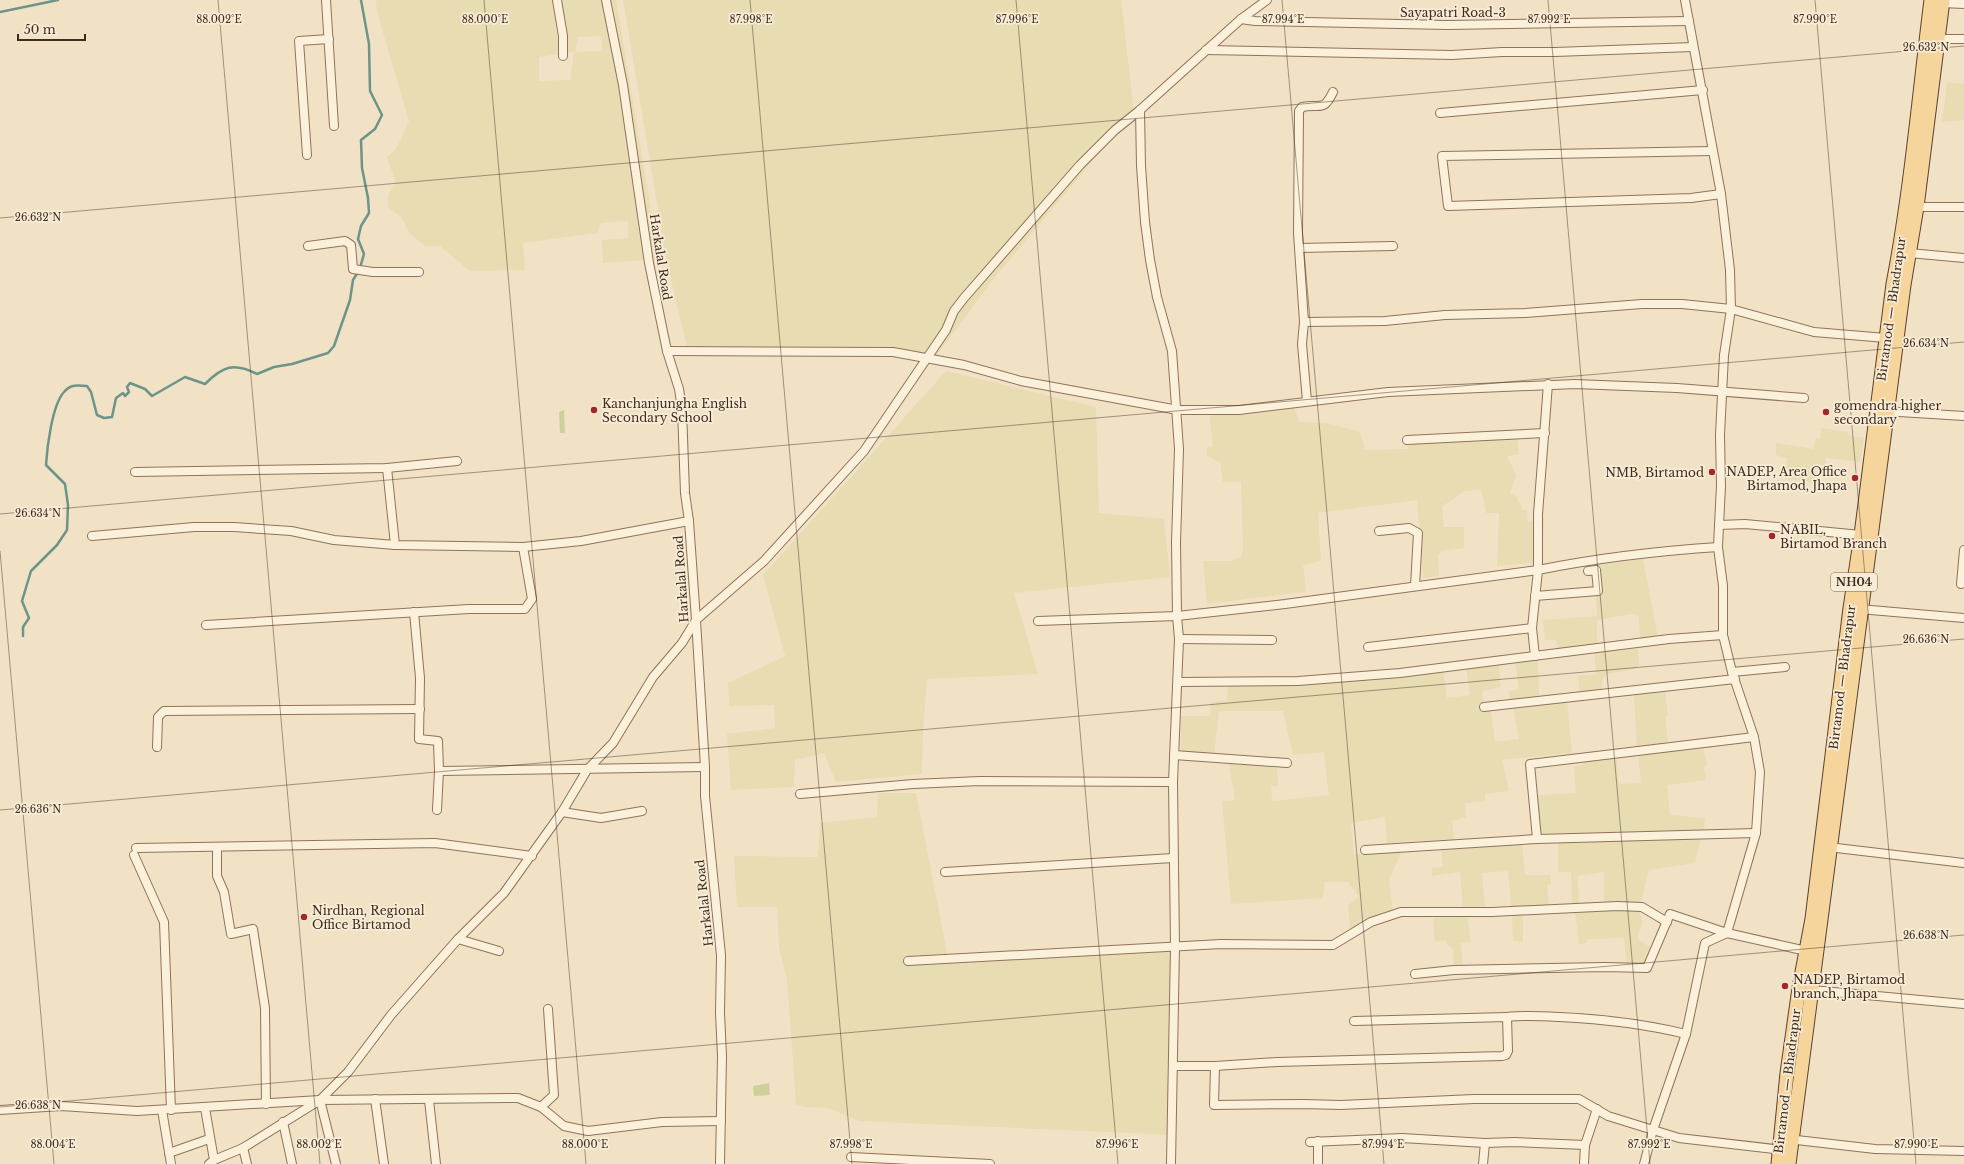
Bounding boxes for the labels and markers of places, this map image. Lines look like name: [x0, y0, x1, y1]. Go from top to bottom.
place label: Kanchanjungha English Secondary School: [602, 396, 747, 425]
place label: gomendra higher secondary: [1834, 398, 1941, 427]
marker: Kanchanjungha English Secondary School: [589, 405, 599, 415]
marker: gomendra higher secondary: [1821, 407, 1831, 417]
place label: NADEP, Area Office Birtamod, Jhapa: [1726, 464, 1847, 493]
place label: NMB, Birtamod: [1605, 465, 1704, 480]
marker: NMB, Birtamod: [1707, 467, 1717, 477]
marker: NADEP, Area Office Birtamod, Jhapa: [1850, 473, 1860, 483]
place label: NABIL, Birtamod Branch: [1780, 522, 1887, 551]
marker: NABIL, Birtamod Branch: [1767, 531, 1777, 541]
place label: Nirdhan, Regional Office Birtamod: [312, 903, 425, 932]
marker: Nirdhan, Regional Office Birtamod: [299, 912, 309, 922]
place label: NADEP, Birtamod branch, Jhapa: [1792, 972, 1905, 1001]
marker: NADEP, Birtamod branch, Jhapa: [1780, 981, 1790, 991]

